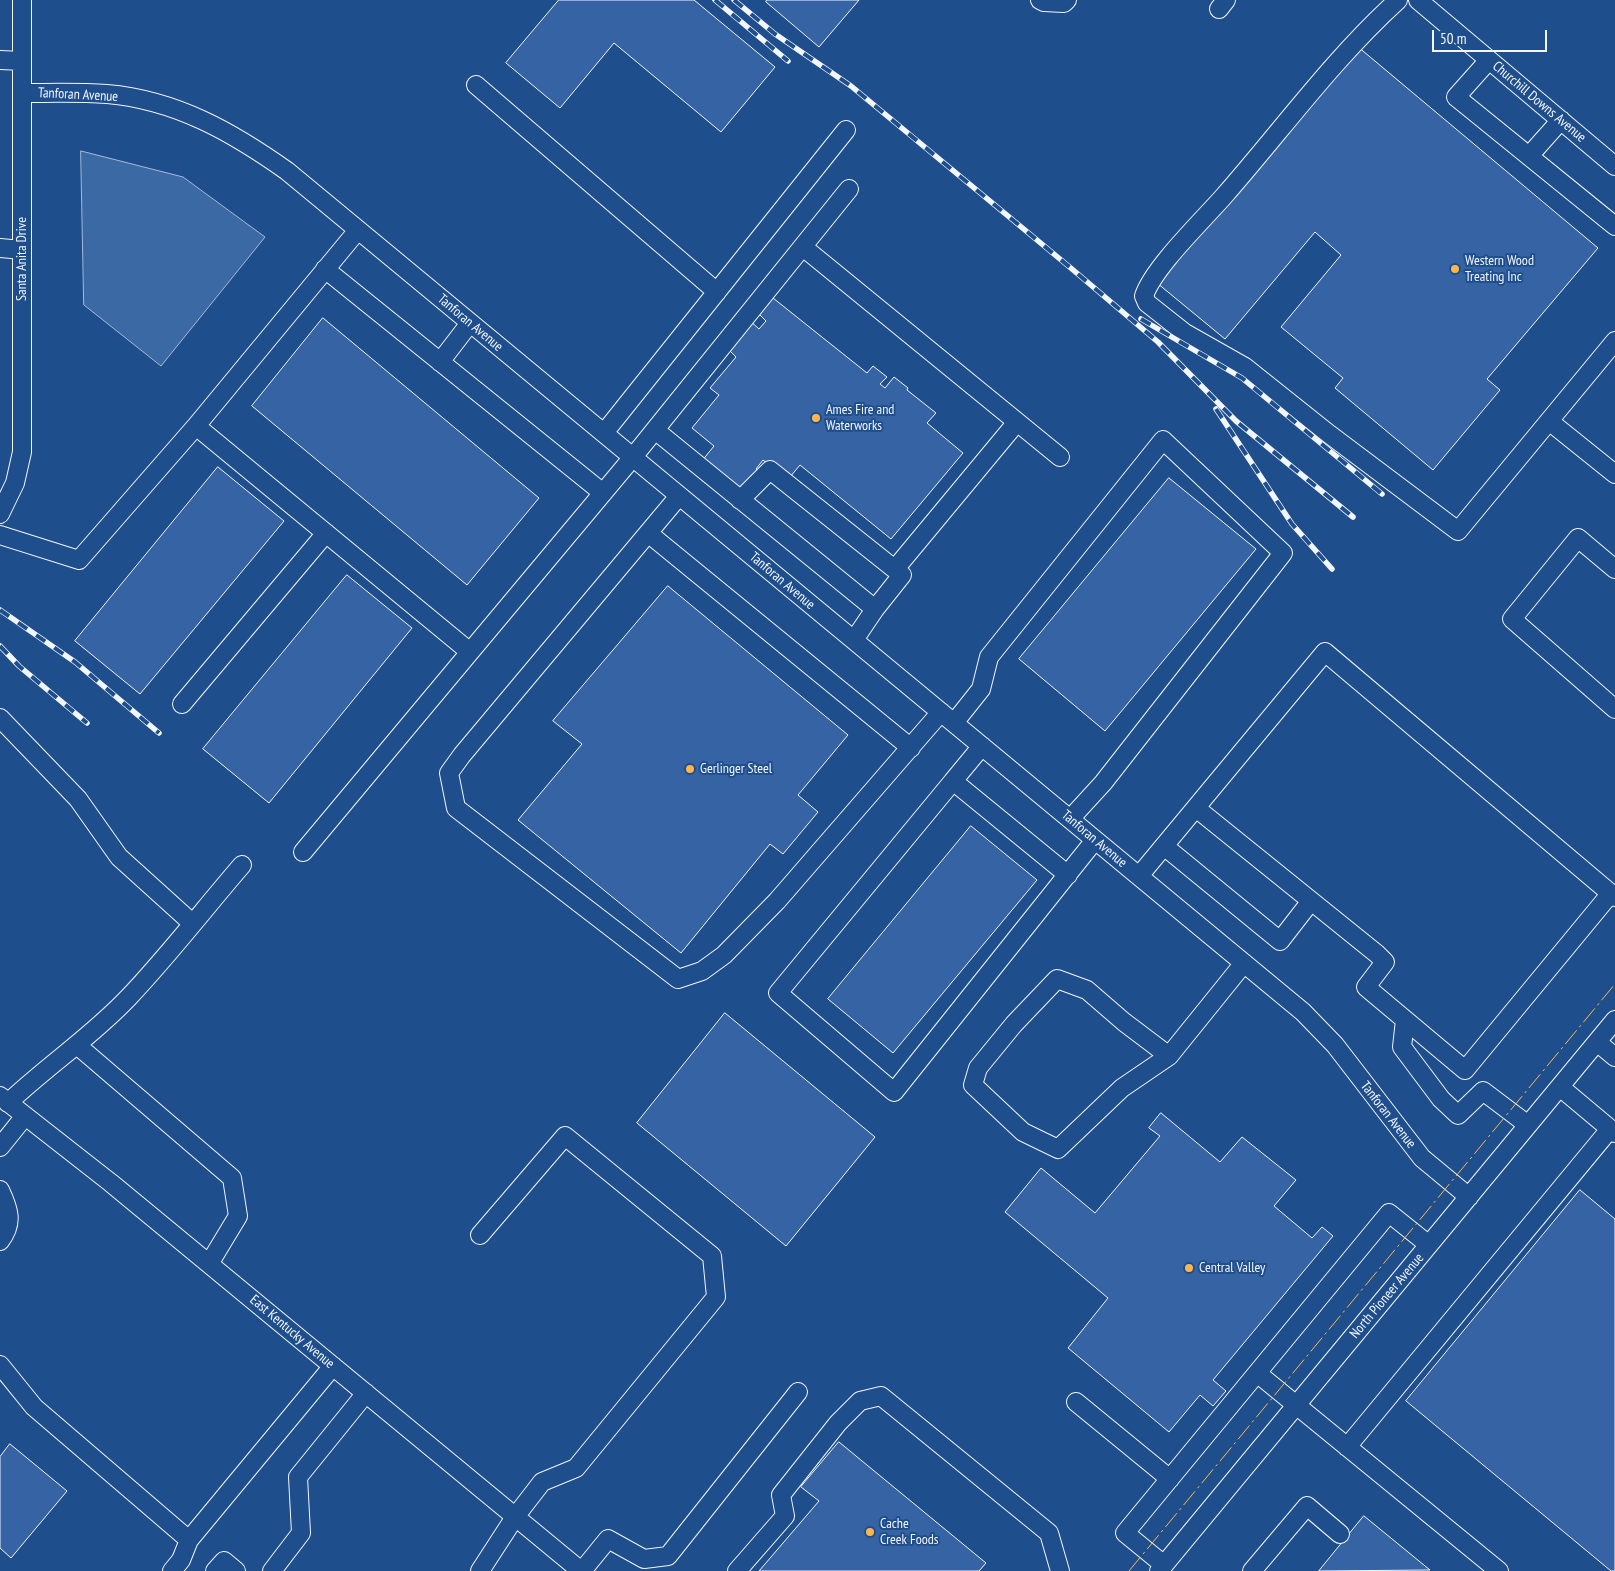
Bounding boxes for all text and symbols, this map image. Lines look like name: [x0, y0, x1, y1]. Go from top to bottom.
scale bar: [1435, 20, 1550, 52]
text: 50 m: [1440, 29, 1466, 48]
street label: Churchill Downs Avenue: [1489, 58, 1589, 146]
street label: Tanforan Avenue: [37, 85, 119, 105]
street label: Santa Anita Drive: [14, 217, 30, 301]
place label: Western Wood Treating Inc: [1465, 253, 1534, 286]
marker: Western Wood Treating Inc: [1449, 263, 1461, 275]
street label: Tanforan Avenue: [434, 291, 506, 355]
place label: Ames Fire and Waterworks: [826, 402, 894, 434]
marker: Ames Fire and Waterworks: [810, 412, 822, 424]
street label: Tanforan Avenue: [746, 549, 818, 613]
place label: Gerlinger Steel: [700, 761, 772, 777]
marker: Gerlinger Steel: [684, 763, 696, 775]
street label: Tanforan Avenue: [1058, 807, 1130, 871]
street label: Tanforan Avenue: [1357, 1078, 1419, 1152]
street label: North Pioneer Avenue: [1347, 1250, 1427, 1342]
place label: Central Valley: [1199, 1260, 1265, 1276]
marker: Central Valley: [1183, 1262, 1195, 1274]
street label: East Kentucky Avenue: [246, 1292, 338, 1372]
place label: Cache Creek Foods: [880, 1516, 939, 1548]
marker: Cache Creek Foods: [864, 1526, 876, 1538]

